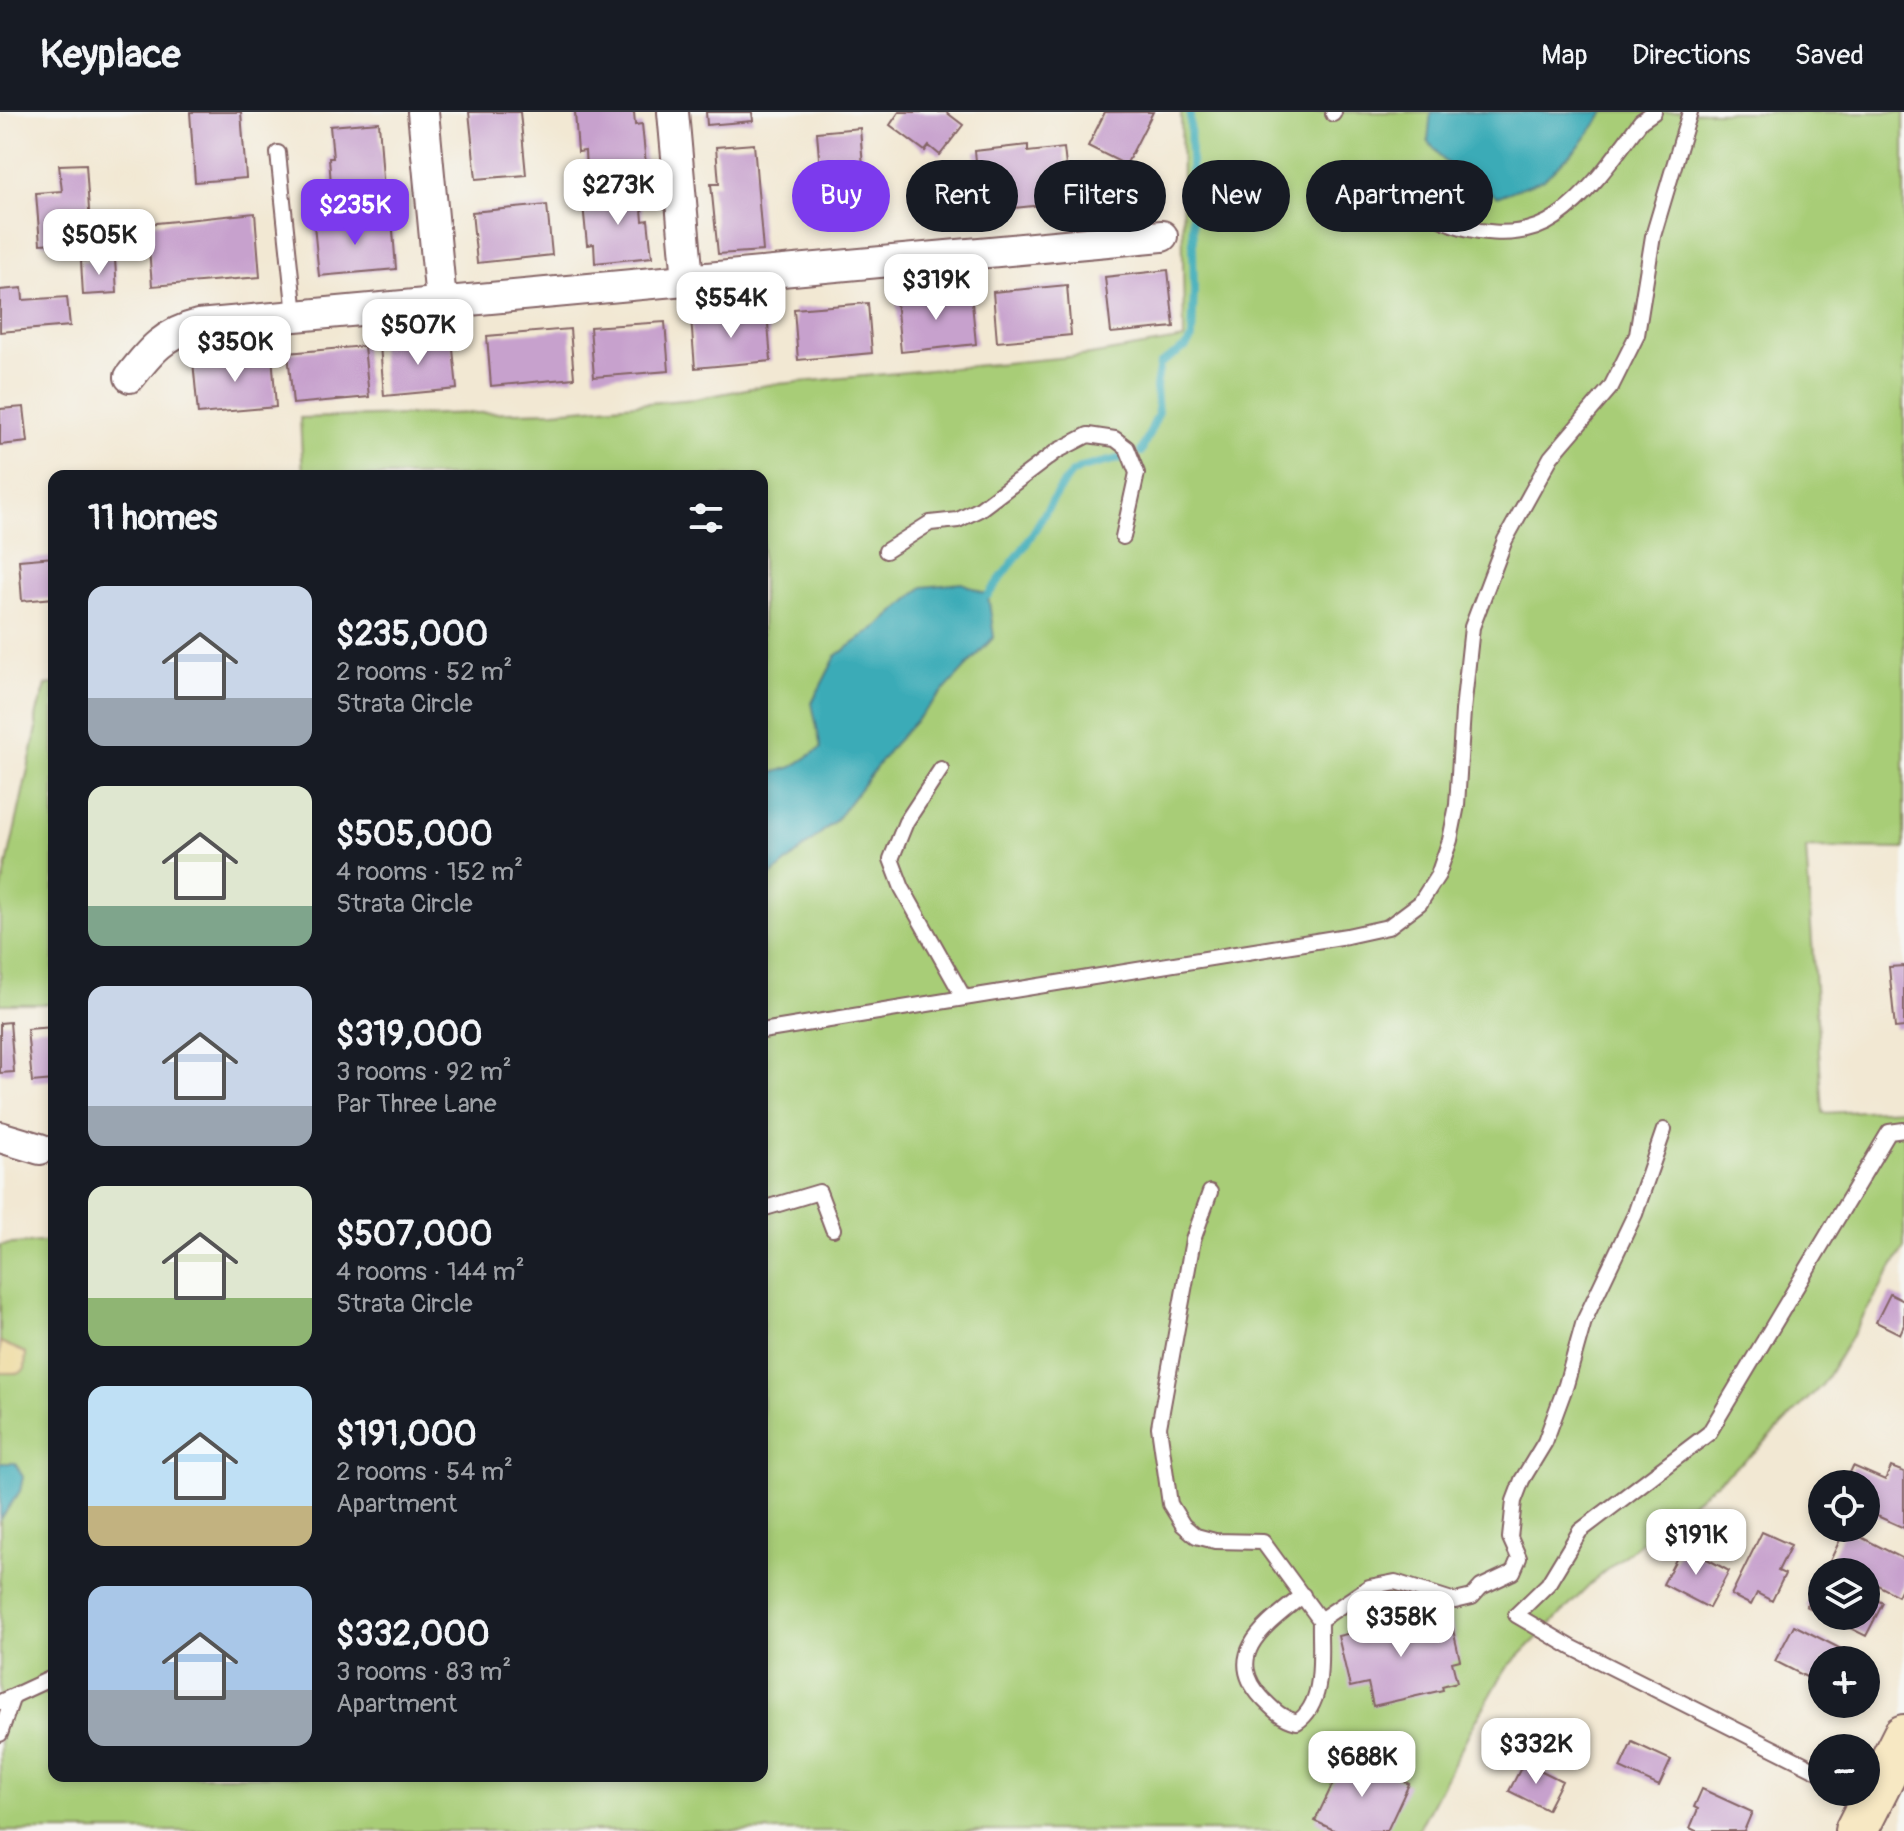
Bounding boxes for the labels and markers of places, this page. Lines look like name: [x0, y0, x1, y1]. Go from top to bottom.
pin: $273K: [562, 159, 674, 227]
pin: $235K: [299, 179, 411, 247]
pin: $505K: [43, 209, 155, 277]
pin: $319K: [880, 254, 992, 322]
pin: $554K: [675, 272, 787, 340]
pin: $507K: [362, 299, 474, 367]
pin: $350K: [179, 316, 291, 384]
pin: $191K: [1640, 1509, 1752, 1577]
pin: $358K: [1345, 1591, 1457, 1659]
pin: $332K: [1480, 1718, 1592, 1786]
pin: $688K: [1306, 1731, 1418, 1799]

